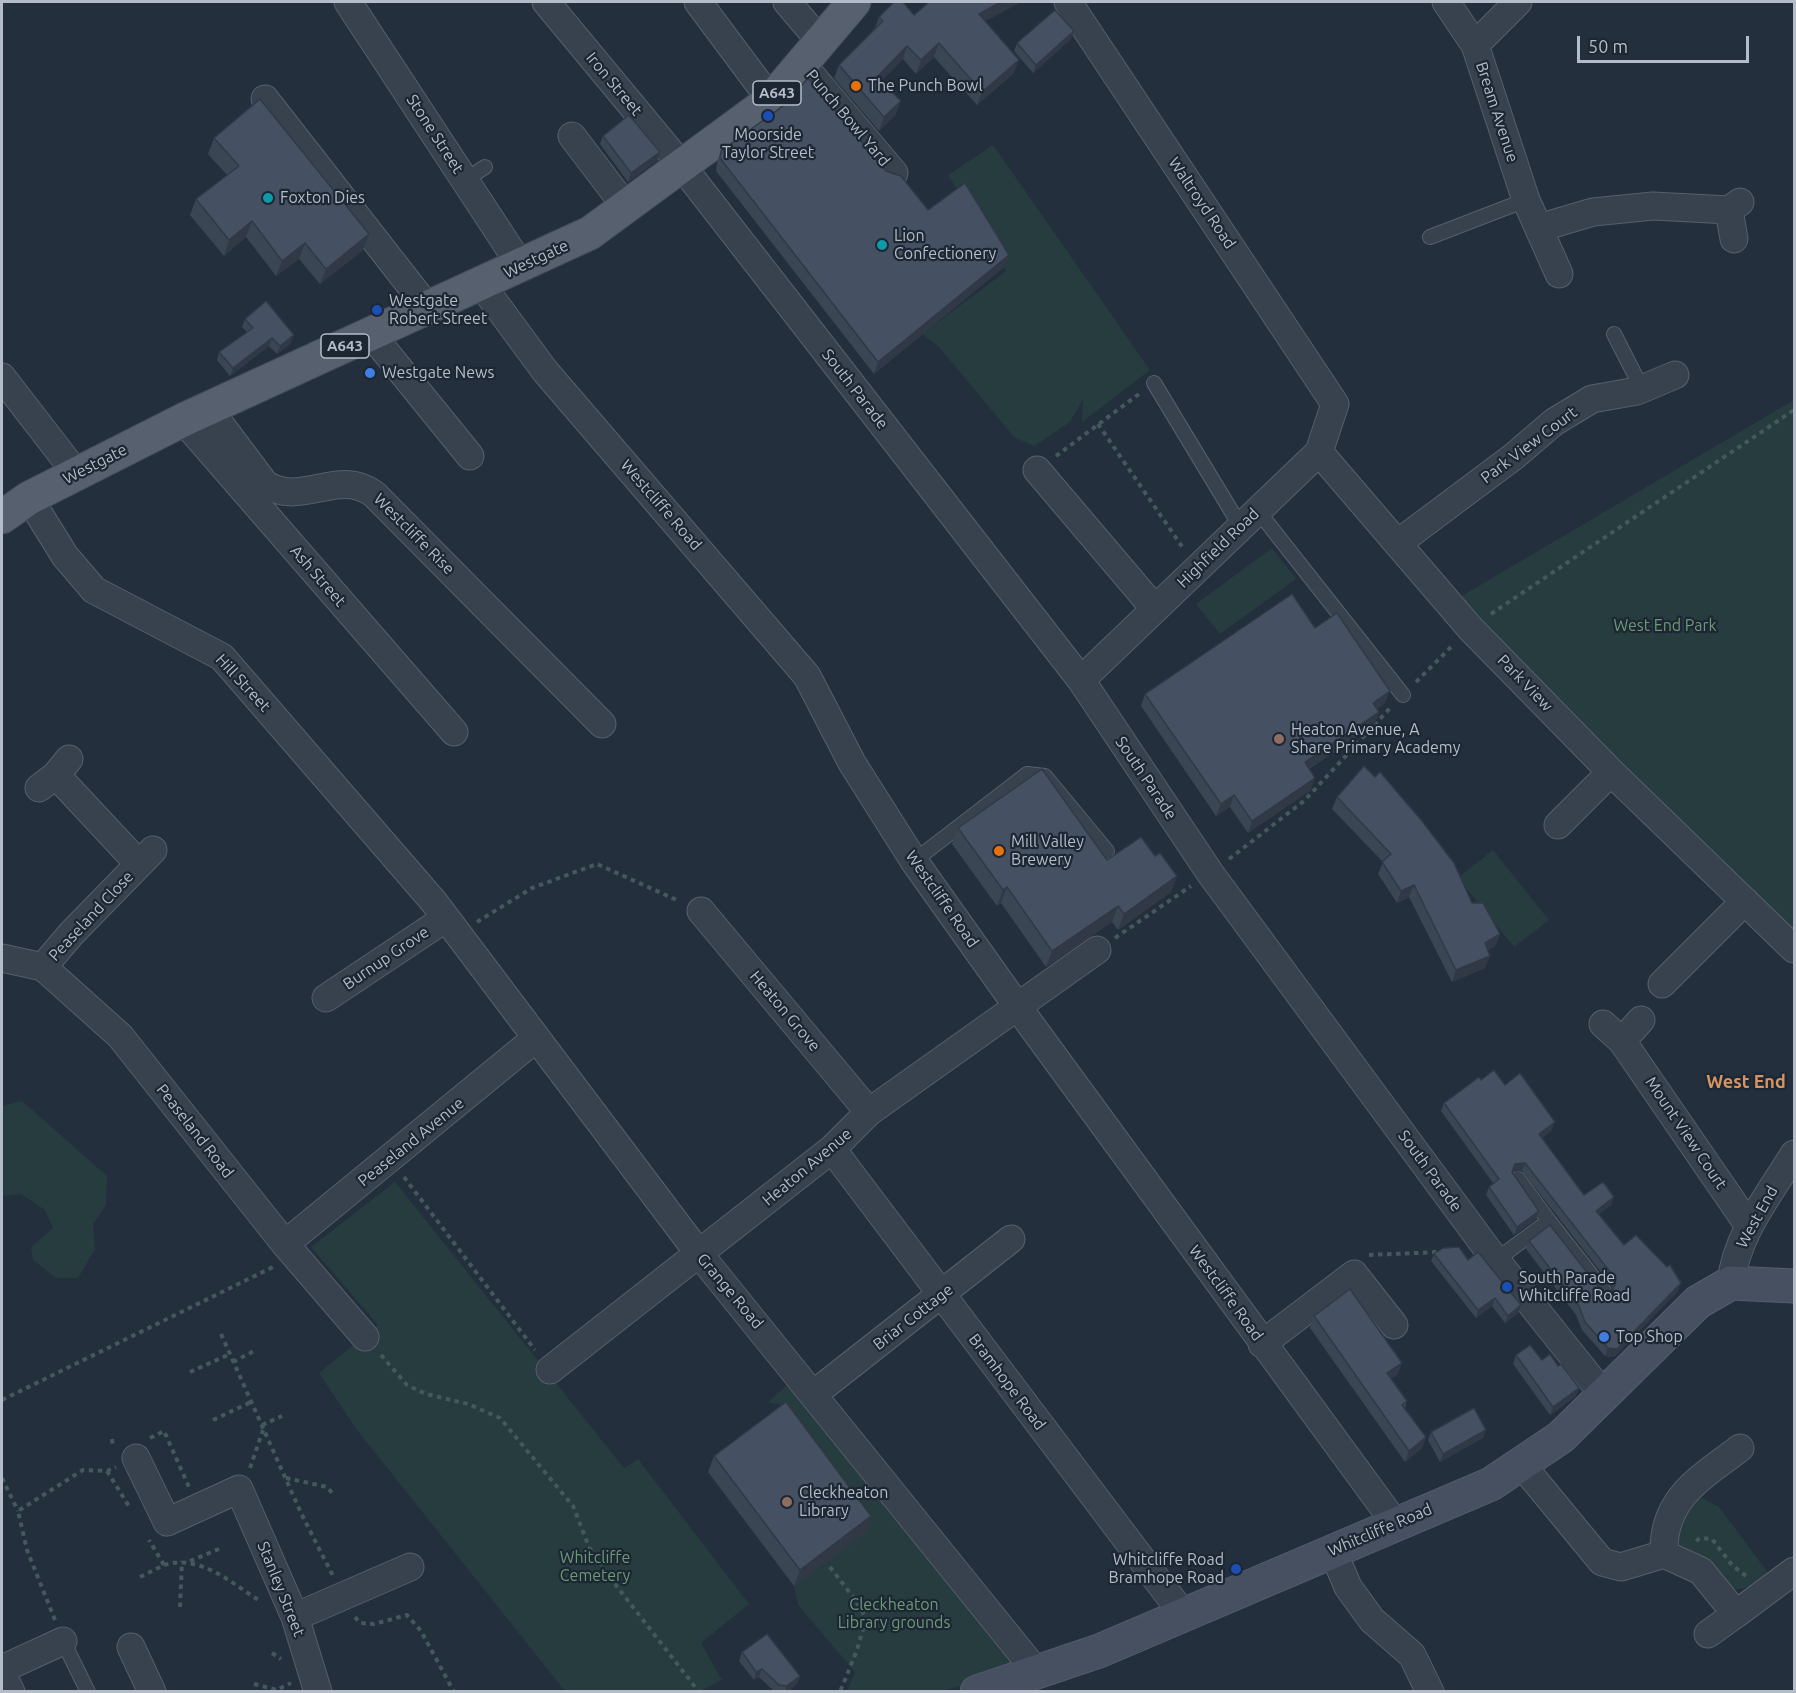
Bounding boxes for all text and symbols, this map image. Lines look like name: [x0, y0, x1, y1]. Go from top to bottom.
scale bar: [1580, 24, 1752, 62]
text: 50 m: [1588, 36, 1628, 56]
street label: Iron Street: [582, 48, 646, 120]
street label: Bream Avenue: [1472, 59, 1522, 165]
street label: Punch Bowl Yard: [802, 66, 894, 170]
place label: The Punch Bowl: [868, 76, 983, 96]
marker: The Punch Bowl: [849, 79, 863, 93]
road number: A643: [753, 81, 801, 105]
street label: Stone Street: [402, 91, 468, 177]
marker: Moorside Taylor Street: [761, 109, 775, 123]
place label: Moorside Taylor Street: [722, 125, 814, 163]
street label: Waltroyd Road: [1164, 154, 1240, 252]
place label: Foxton Dies: [280, 188, 365, 208]
marker: Foxton Dies: [261, 191, 275, 205]
place label: Lion Confectionery: [894, 226, 996, 264]
street label: Westgate: [501, 236, 571, 282]
marker: Lion Confectionery: [875, 238, 889, 252]
place label: Westgate Robert Street: [389, 291, 487, 329]
marker: Westgate Robert Street: [370, 303, 384, 317]
road number: A643: [321, 334, 369, 358]
street label: South Parade: [818, 345, 892, 433]
place label: Westgate News: [382, 363, 494, 383]
marker: Westgate News: [363, 366, 377, 380]
street label: Park View Court: [1477, 403, 1581, 487]
street label: Westgate: [60, 440, 130, 488]
street label: Westcliffe Road: [616, 456, 706, 554]
street label: Westcliffe Rise: [370, 490, 458, 578]
street label: Highfield Road: [1173, 504, 1263, 592]
street label: Ash Street: [286, 541, 350, 611]
park label: West End Park: [1613, 616, 1717, 636]
street label: Hill Street: [212, 650, 274, 716]
street label: Park View: [1493, 651, 1557, 715]
place label: Heaton Avenue, A Share Primary Academy: [1291, 720, 1460, 758]
marker: Heaton Avenue, A Share Primary Academy: [1272, 732, 1286, 746]
street label: South Parade: [1111, 733, 1181, 823]
place label: Mill Valley Brewery: [1011, 832, 1084, 870]
marker: Mill Valley Brewery: [992, 844, 1006, 858]
street label: Westcliffe Road: [902, 847, 982, 951]
street label: Peaseland Close: [44, 867, 138, 965]
street label: Burnup Grove: [339, 922, 433, 994]
street label: Heaton Grove: [746, 967, 824, 1055]
district label: West End: [1706, 1071, 1786, 1093]
street label: Mount View Court: [1641, 1073, 1731, 1193]
street label: Peaseland Road: [152, 1080, 238, 1182]
street label: Peaseland Avenue: [354, 1093, 468, 1191]
street label: Heaton Avenue: [758, 1124, 856, 1210]
street label: South Parade: [1394, 1126, 1466, 1216]
street label: West End: [1732, 1183, 1782, 1251]
street label: Westcliffe Road: [1185, 1241, 1267, 1345]
street label: Grange Road: [693, 1249, 767, 1333]
place label: South Parade Whitcliffe Road: [1519, 1268, 1630, 1306]
street label: Briar Cottage: [869, 1280, 957, 1354]
marker: South Parade Whitcliffe Road: [1500, 1280, 1514, 1294]
place label: Top Shop: [1616, 1327, 1683, 1347]
street label: Bramhope Road: [965, 1330, 1049, 1434]
marker: Top Shop: [1597, 1330, 1611, 1344]
place label: Cleckheaton Library: [799, 1483, 888, 1521]
marker: Cleckheaton Library: [780, 1495, 794, 1509]
street label: Whitcliffe Road: [1325, 1499, 1435, 1561]
street label: Stanley Street: [253, 1539, 309, 1639]
park label: Whitcliffe Cemetery: [560, 1548, 630, 1586]
place label: Whitcliffe Road Bramhope Road: [1109, 1550, 1224, 1588]
marker: Whitcliffe Road Bramhope Road: [1229, 1562, 1243, 1576]
park label: Cleckheaton Library grounds: [838, 1595, 950, 1633]

